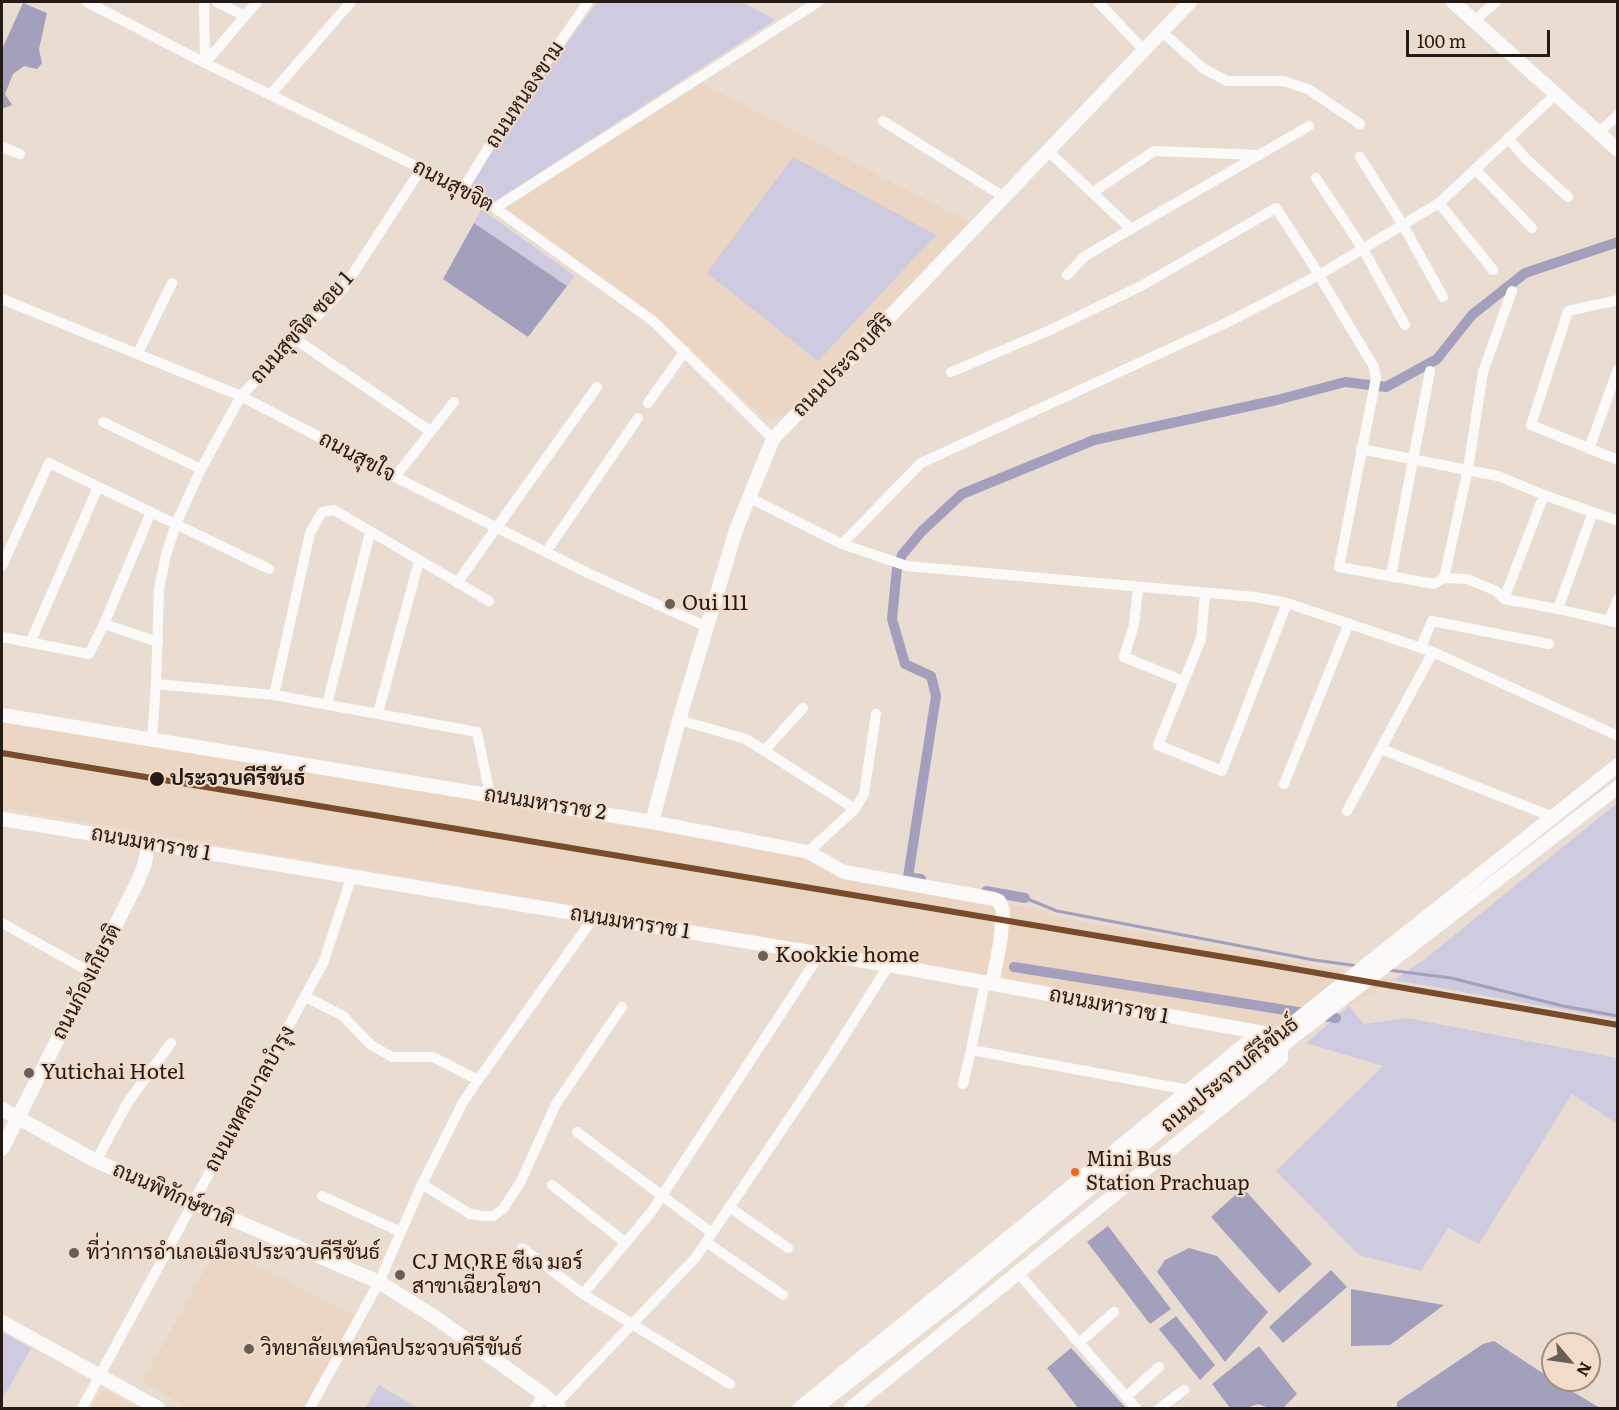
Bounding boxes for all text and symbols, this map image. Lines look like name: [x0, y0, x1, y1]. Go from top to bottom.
scale bar: [1409, 18, 1553, 56]
text: 100 m: [1417, 27, 1466, 54]
street label: ถนนหนองขาม: [480, 37, 570, 153]
street label: ถนนสุขจิต: [408, 154, 498, 218]
street label: ถนนสุขจิต ซอย 1: [245, 267, 359, 389]
street label: ถนนประจวบศิริ: [788, 309, 898, 423]
street label: ถนนสุขใจ: [314, 426, 400, 488]
place label: Oui 111: [682, 591, 748, 617]
marker: Oui 111: [663, 597, 677, 611]
place label: ประจวบคีรีขันธ์: [170, 766, 306, 792]
marker: ประจวบคีรีขันธ์: [148, 770, 166, 788]
street label: ถนนมหาราช 2: [482, 782, 608, 826]
street label: ถนนมหาราช 1: [89, 821, 213, 867]
street label: ถนนมหาราช 1: [568, 901, 692, 945]
street label: ถนนก้องเกียรติ: [47, 920, 127, 1044]
place label: Kookkie home: [775, 943, 919, 969]
marker: Kookkie home: [756, 949, 770, 963]
street label: ถนนมหาราช 1: [1047, 982, 1171, 1030]
street label: ถนนประจวบคีรีขันธ์: [1156, 1012, 1304, 1138]
street label: ถนนเทศลบาลบำรุง: [199, 1021, 301, 1177]
place label: Yutichai Hotel: [41, 1060, 185, 1086]
marker: Yutichai Hotel: [22, 1066, 36, 1080]
place label: Mini Bus Station Prachuap: [1086, 1148, 1250, 1195]
street label: ถนนพิทักษ์ชาติ: [109, 1157, 237, 1233]
marker: Mini Bus Station Prachuap: [1069, 1166, 1081, 1178]
place label: ที่ว่าการอำเภอเมืองประจวบคีรีขันธ์: [86, 1240, 380, 1266]
marker: ที่ว่าการอำเภอเมืองประจวบคีรีขันธ์: [67, 1246, 81, 1260]
place label: CJ MORE ซีเจ มอร์ สาขาเฉี่ยวโอชา: [412, 1250, 583, 1300]
marker: CJ MORE ซีเจ มอร์ สาขาเฉี่ยวโอชา: [393, 1268, 407, 1282]
north arrow: [1541, 1332, 1601, 1392]
place label: วิทยาลัยเทคนิคประจวบคีรีขันธ์: [261, 1336, 522, 1362]
marker: วิทยาลัยเทคนิคประจวบคีรีขันธ์: [242, 1342, 256, 1356]
text: N: [1571, 1358, 1599, 1381]

